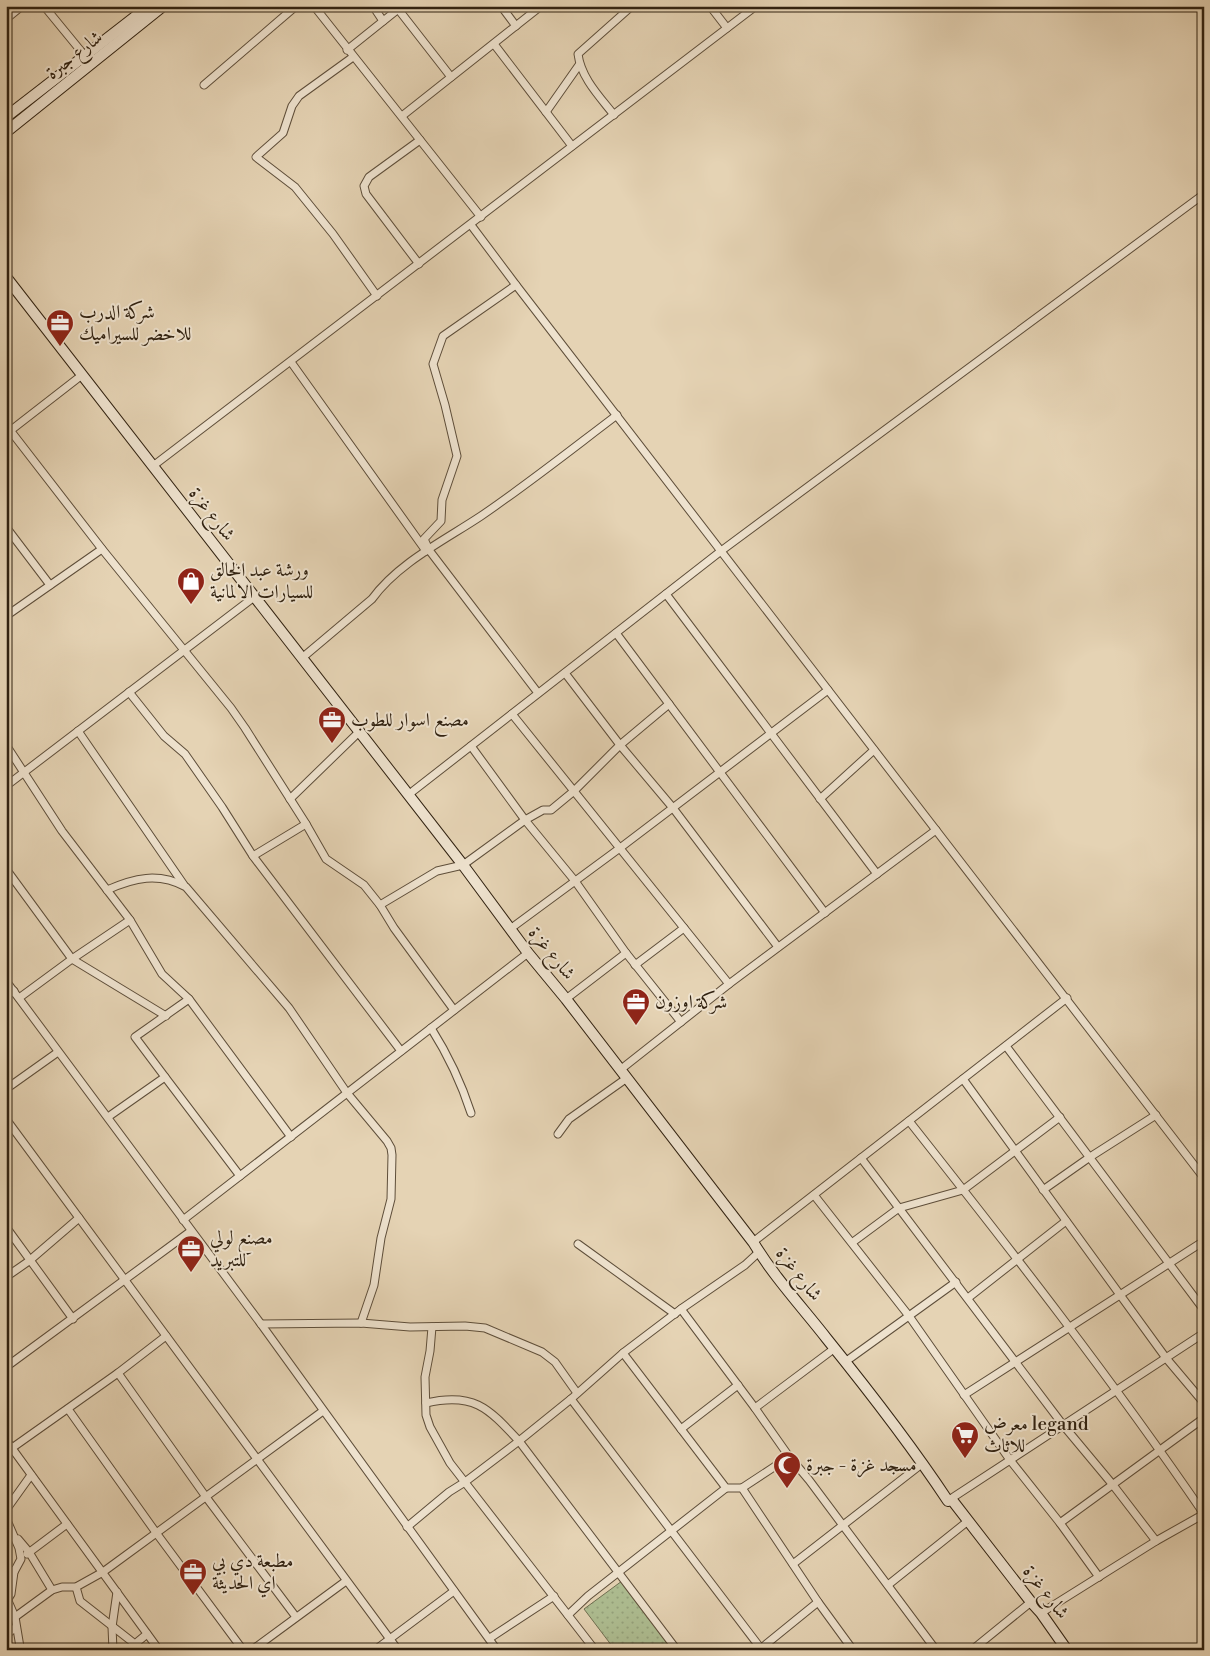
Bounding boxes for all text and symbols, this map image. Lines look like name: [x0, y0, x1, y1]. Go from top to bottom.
street label: شارع جبرة: [41, 25, 109, 87]
place label: شركة الدرب للاخضر للسيراميك: [79, 300, 191, 346]
office icon: شركة الدرب للاخضر للسيراميك: [45, 308, 75, 347]
street label: شارع غزة: [181, 482, 241, 548]
place label: ورشة عبد الخالق للسيارات الالمانية: [210, 558, 313, 604]
shop icon: ورشة عبد الخالق للسيارات الالمانية: [176, 566, 206, 605]
office icon: مصنع اسوار للطوب: [317, 705, 347, 744]
place label: مصنع اسوار للطوب: [351, 708, 469, 737]
street label: شارع غزة: [521, 921, 581, 987]
office icon: شركة اوزون: [621, 987, 651, 1026]
place label: شركة اوزون: [655, 990, 727, 1014]
place label: مصنع لولي للتبريد: [210, 1226, 273, 1272]
office icon: مصنع لولي للتبريد: [176, 1234, 206, 1273]
street label: شارع غزة: [768, 1242, 828, 1308]
place label: معرض legand للاثاث: [984, 1412, 1089, 1458]
supermarket icon: معرض legand للاثاث: [950, 1420, 980, 1459]
mosque icon: مسجد غزة - جبرة: [772, 1450, 802, 1489]
place label: مسجد غزة - جبرة: [806, 1453, 917, 1478]
place label: مطبعة دي بي اي الحديثة: [212, 1549, 294, 1598]
office icon: مطبعة دي بي اي الحديثة: [178, 1557, 208, 1596]
street label: شارع غزة: [1015, 1560, 1075, 1626]

